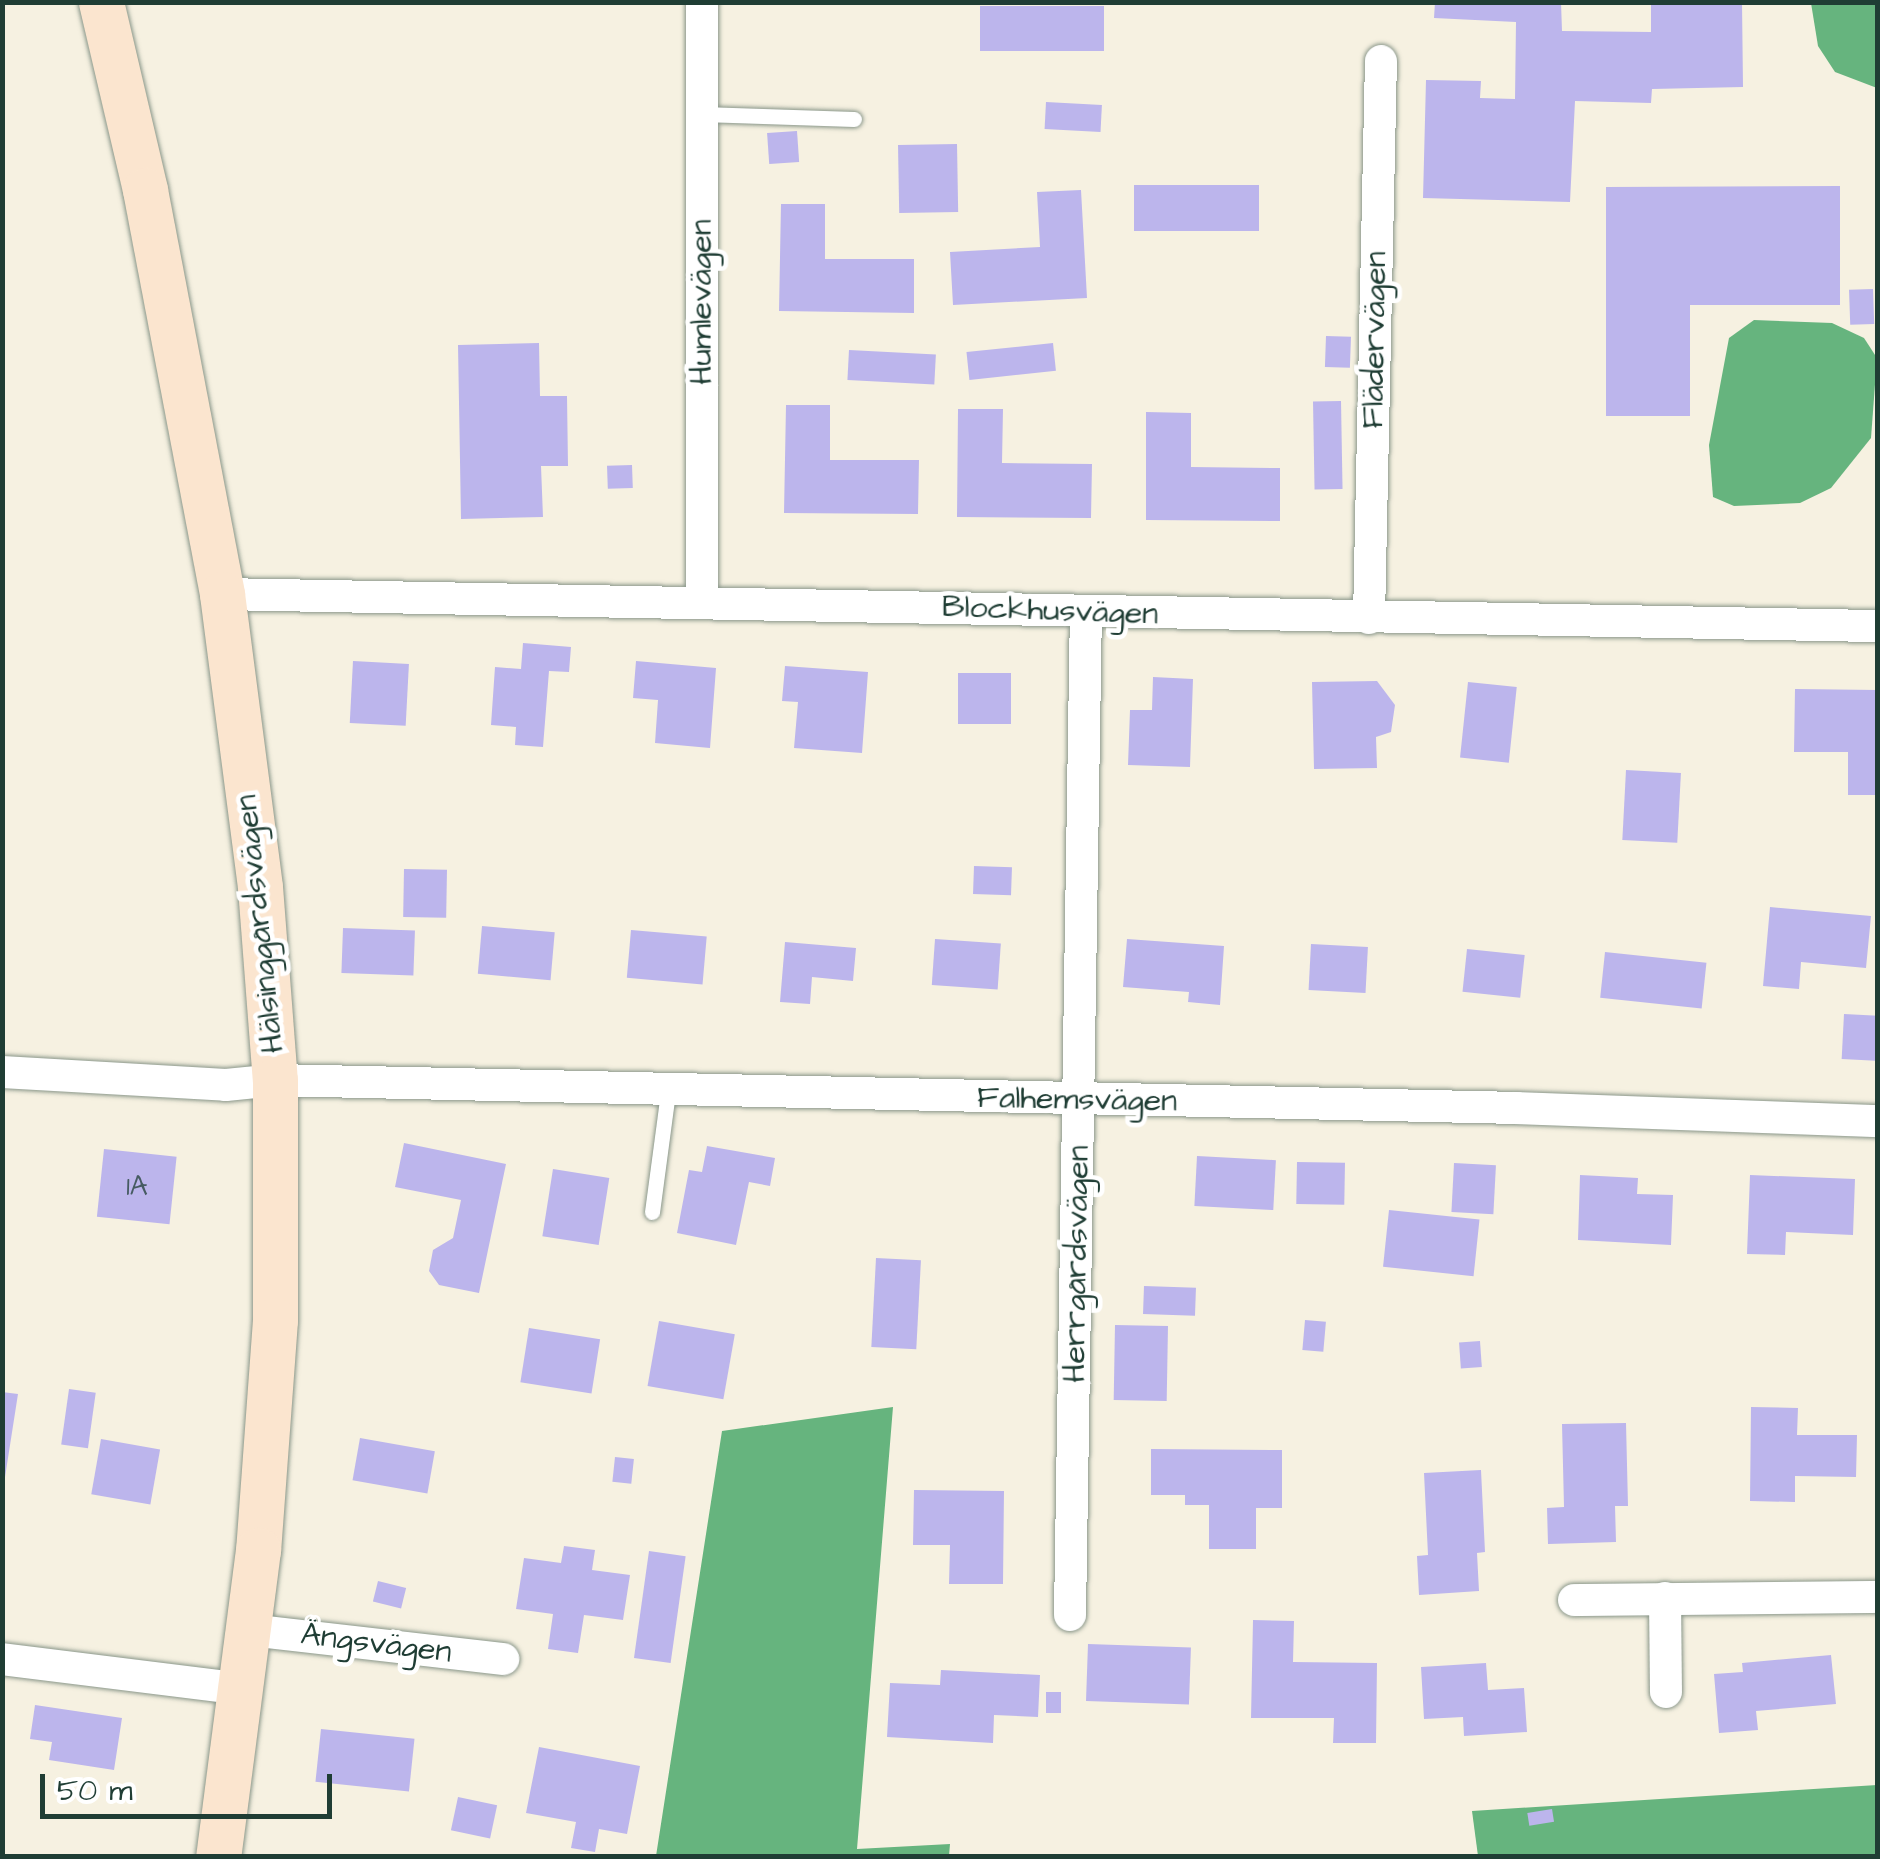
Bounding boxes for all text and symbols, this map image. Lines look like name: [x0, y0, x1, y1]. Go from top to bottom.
street label: Humlevägen: [683, 219, 721, 385]
street label: Flädervägen: [1354, 251, 1396, 429]
street label: Blockhusvägen: [941, 588, 1159, 634]
street label: Hälsinggårdsvägen: [227, 793, 293, 1055]
street label: Falhemsvägen: [977, 1079, 1177, 1121]
street label: Herrgårdsvägen: [1056, 1145, 1098, 1383]
house number: 1A: [126, 1170, 148, 1204]
street label: Ängsvägen: [298, 1616, 454, 1672]
scale bar: [45, 1754, 338, 1816]
text: 50 m: [57, 1770, 133, 1812]

